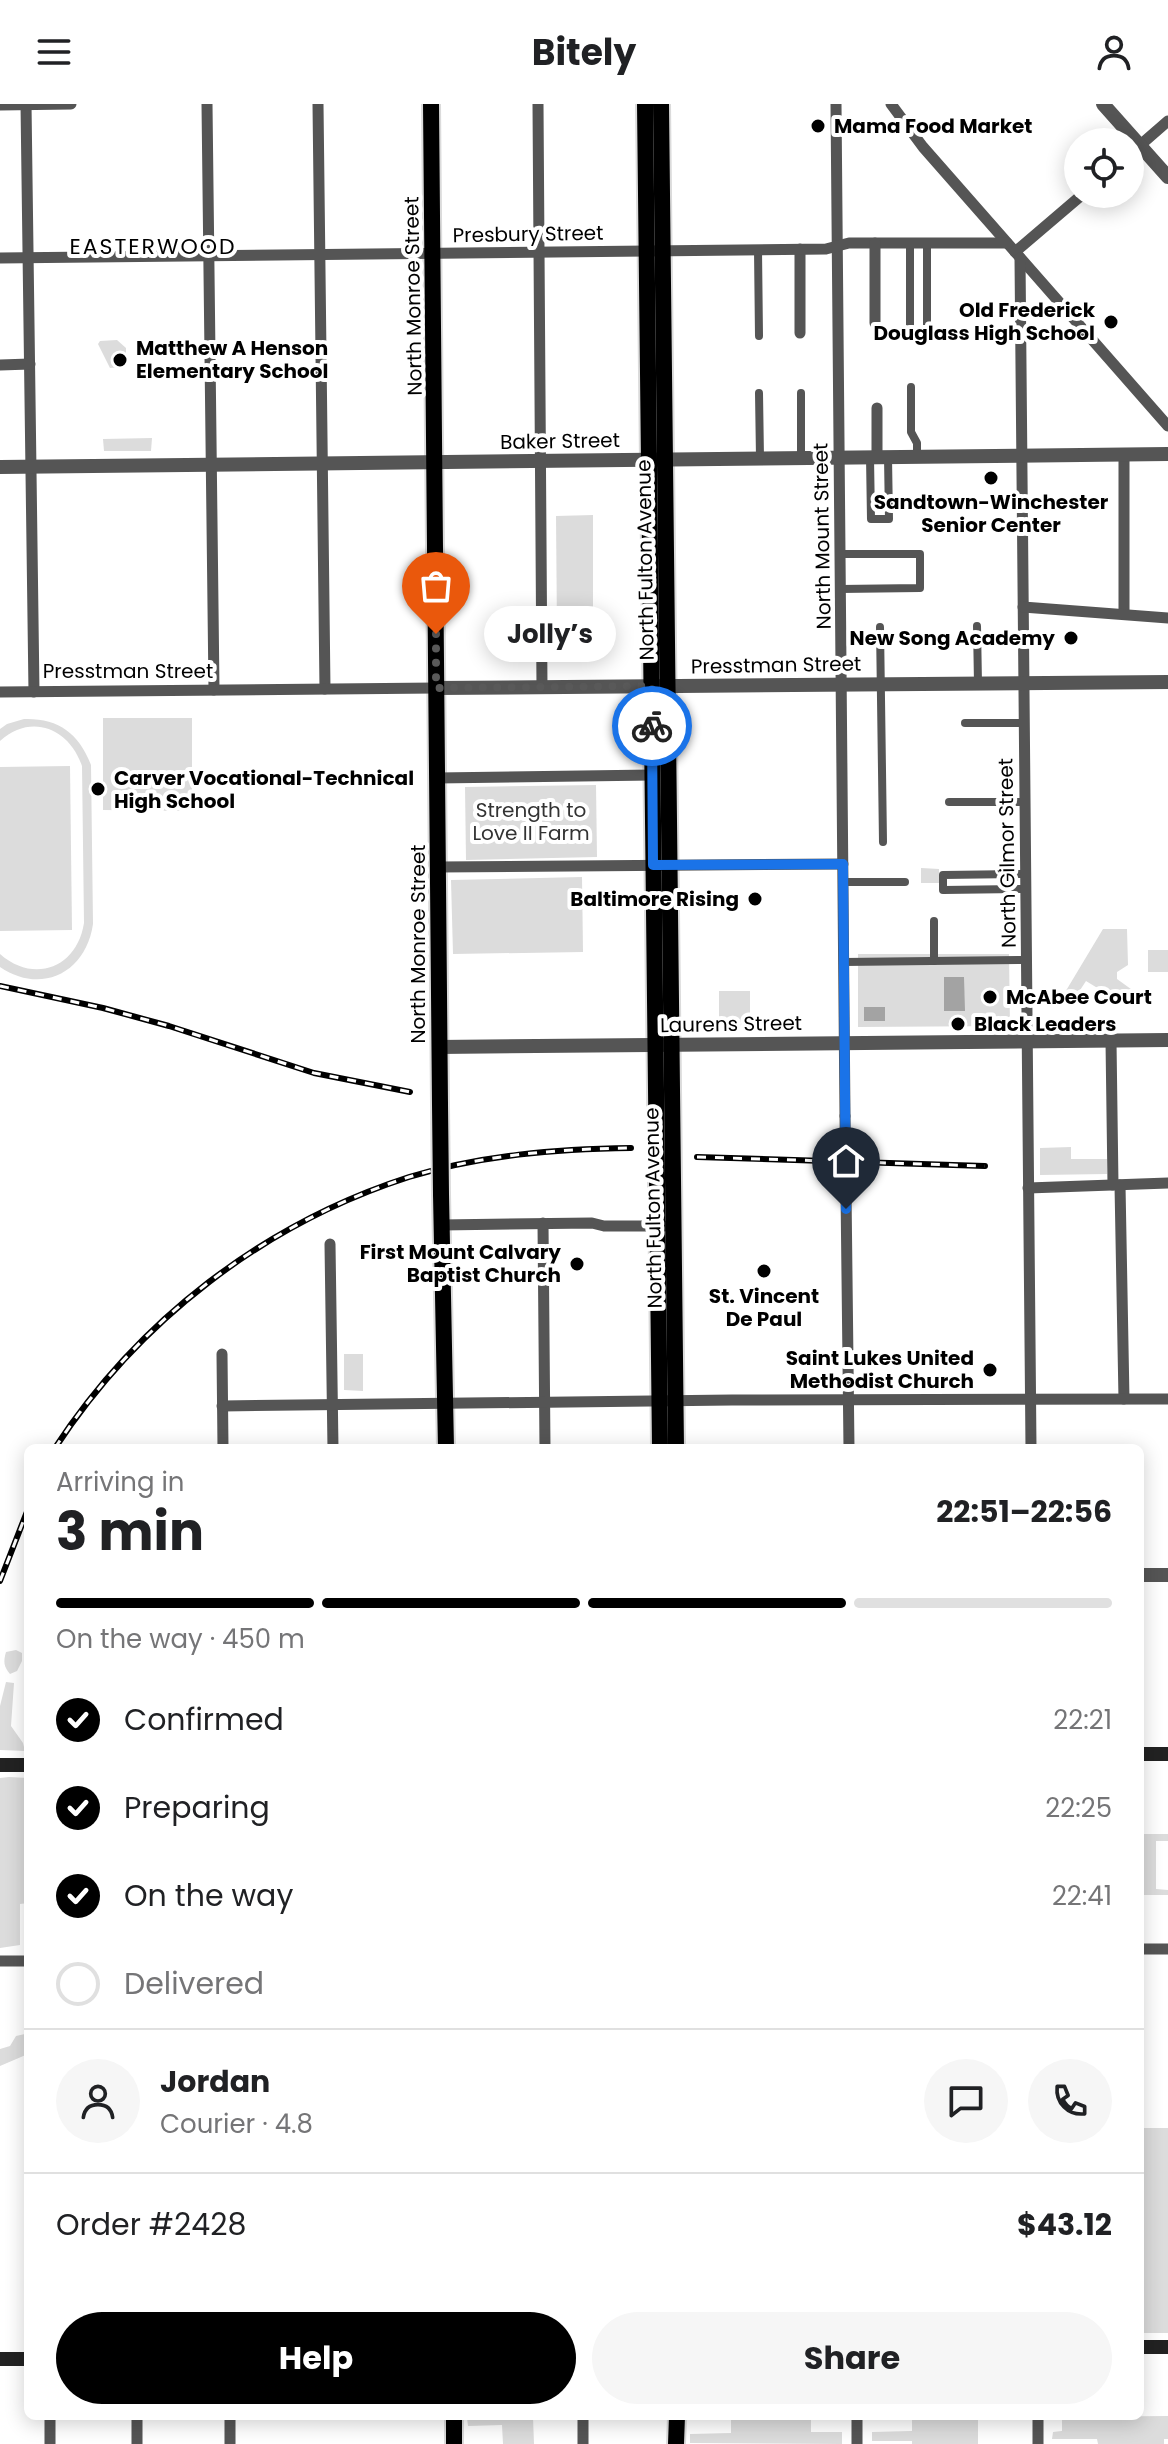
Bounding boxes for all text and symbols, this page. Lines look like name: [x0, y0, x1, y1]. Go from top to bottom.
text: Bitely: [532, 27, 636, 78]
icon: menu: [32, 30, 76, 74]
icon: person: [1092, 30, 1136, 74]
place label: Mama Food Market: [834, 112, 1032, 140]
marker: Mama Food Market: [809, 117, 827, 135]
map controls: [1064, 128, 1144, 208]
button: locate: [1064, 128, 1144, 208]
street label: North Monroe Street: [397, 196, 429, 396]
street label: Presbury Street: [452, 219, 604, 249]
district label: EASTERWOOD: [69, 231, 237, 262]
place label: Old Frederick Douglass High School: [874, 296, 1096, 347]
marker: Old Frederick Douglass High School: [1102, 313, 1120, 331]
place label: Matthew A Henson Elementary School: [136, 334, 328, 385]
marker: Matthew A Henson Elementary School: [111, 351, 129, 369]
street label: Baker Street: [500, 426, 620, 456]
street label: North Mount Street: [806, 442, 838, 630]
street label: North Fulton Avenue: [629, 459, 661, 661]
marker: Sandtown-Winchester Senior Center: [982, 469, 1000, 487]
place label: Sandtown-Winchester Senior Center: [874, 488, 1109, 539]
pin: [402, 552, 470, 634]
icon: bag: [414, 564, 458, 608]
callout: Jolly’s: [484, 606, 616, 662]
text: Jolly’s: [507, 616, 593, 652]
place label: New Song Academy: [850, 624, 1055, 652]
marker: New Song Academy: [1062, 629, 1080, 647]
street label: Presstman Street: [691, 650, 861, 680]
street label: Presstman Street: [43, 657, 213, 685]
courier: [612, 686, 692, 766]
icon: bike: [630, 704, 674, 748]
street label: North Gilmor Street: [991, 758, 1023, 948]
place label: Carver Vocational-Technical High School: [114, 764, 414, 815]
marker: Carver Vocational-Technical High School: [89, 780, 107, 798]
park label: Strength to Love II Farm: [472, 796, 590, 847]
street label: North Monroe Street: [404, 844, 432, 1044]
place label: Baltimore Rising: [570, 885, 739, 913]
marker: Baltimore Rising: [746, 890, 764, 908]
place label: McAbee Court: [1006, 983, 1152, 1011]
marker: McAbee Court: [981, 988, 999, 1006]
street label: Laurens Street: [660, 1009, 802, 1039]
place label: Black Leaders: [974, 1010, 1116, 1038]
marker: Black Leaders: [949, 1015, 967, 1033]
street label: North Fulton Avenue: [637, 1107, 669, 1309]
pin: [812, 1127, 880, 1209]
icon: home: [824, 1139, 868, 1183]
place label: First Mount Calvary Baptist Church: [360, 1238, 561, 1289]
marker: First Mount Calvary Baptist Church: [568, 1255, 586, 1273]
marker: St. Vincent De Paul: [755, 1262, 773, 1280]
place label: St. Vincent De Paul: [709, 1282, 819, 1333]
place label: Saint Lukes United Methodist Church: [786, 1344, 974, 1395]
marker: Saint Lukes United Methodist Church: [981, 1361, 999, 1379]
text: Arriving in: [56, 1464, 185, 1500]
text: 22:51–22:56: [936, 1490, 1112, 1533]
text: 3 min: [56, 1495, 204, 1568]
text: On the way · 450 m: [56, 1621, 305, 1657]
icon: check: [56, 1698, 100, 1742]
text: Confirmed: [124, 1698, 284, 1741]
text: 22:21: [1053, 1702, 1112, 1738]
icon: check: [56, 1786, 100, 1830]
text: Preparing: [124, 1786, 270, 1829]
text: 22:25: [1045, 1790, 1112, 1826]
icon: check: [56, 1874, 100, 1918]
text: On the way: [124, 1874, 293, 1917]
text: 22:41: [1052, 1878, 1112, 1914]
text: Delivered: [124, 1962, 264, 2005]
button: person: [56, 2059, 140, 2143]
button: chat: [924, 2059, 1008, 2143]
button: phone: [1028, 2059, 1112, 2143]
text: Jordan: [160, 2060, 270, 2103]
text: Courier · 4.8: [160, 2106, 313, 2142]
text: Order #2428: [56, 2203, 246, 2246]
text: $43.12: [1017, 2203, 1112, 2246]
button: Help: [56, 2312, 576, 2404]
button: Share: [592, 2312, 1112, 2404]

